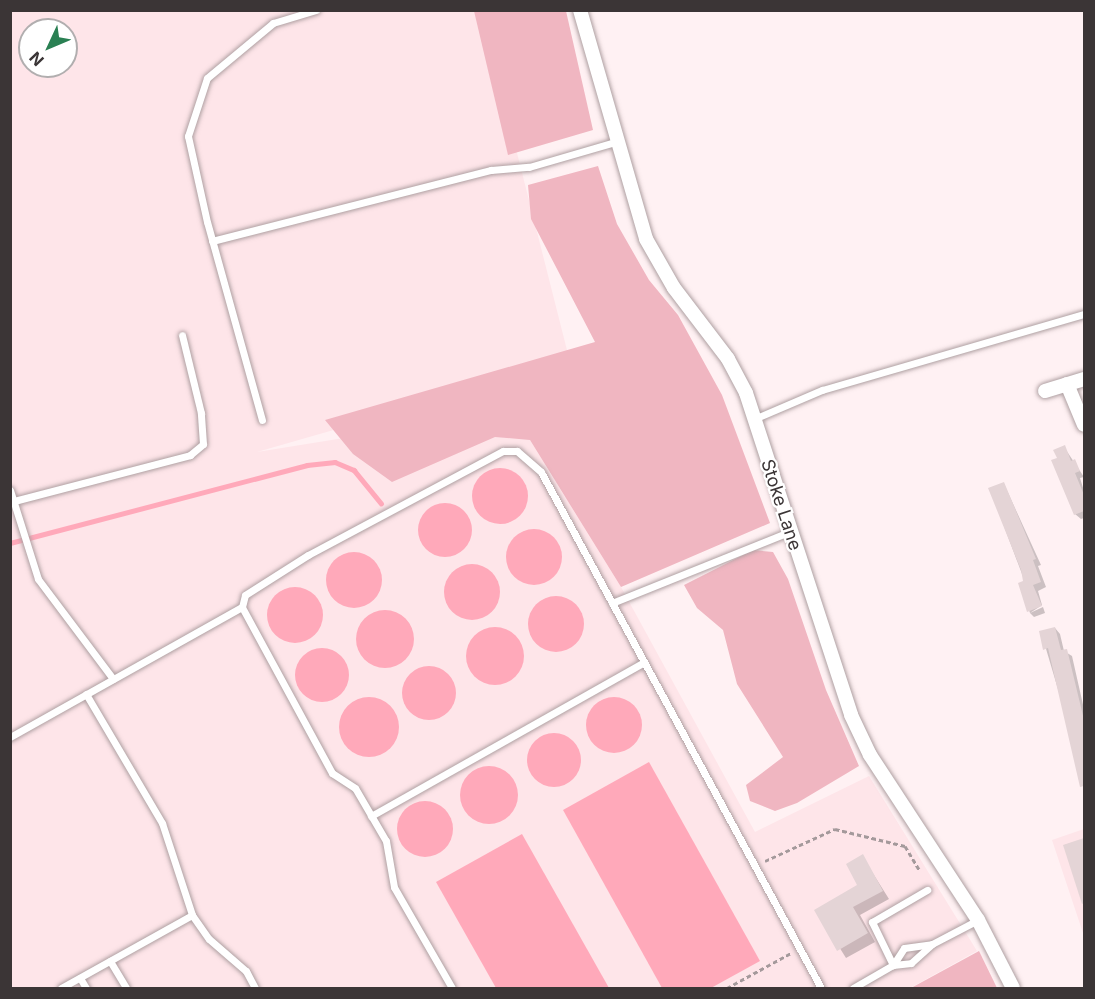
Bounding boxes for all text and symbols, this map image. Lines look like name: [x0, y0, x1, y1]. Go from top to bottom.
north arrow: [18, 18, 78, 78]
text: N: [25, 48, 48, 70]
street label: Stoke Lane: [756, 457, 806, 553]

